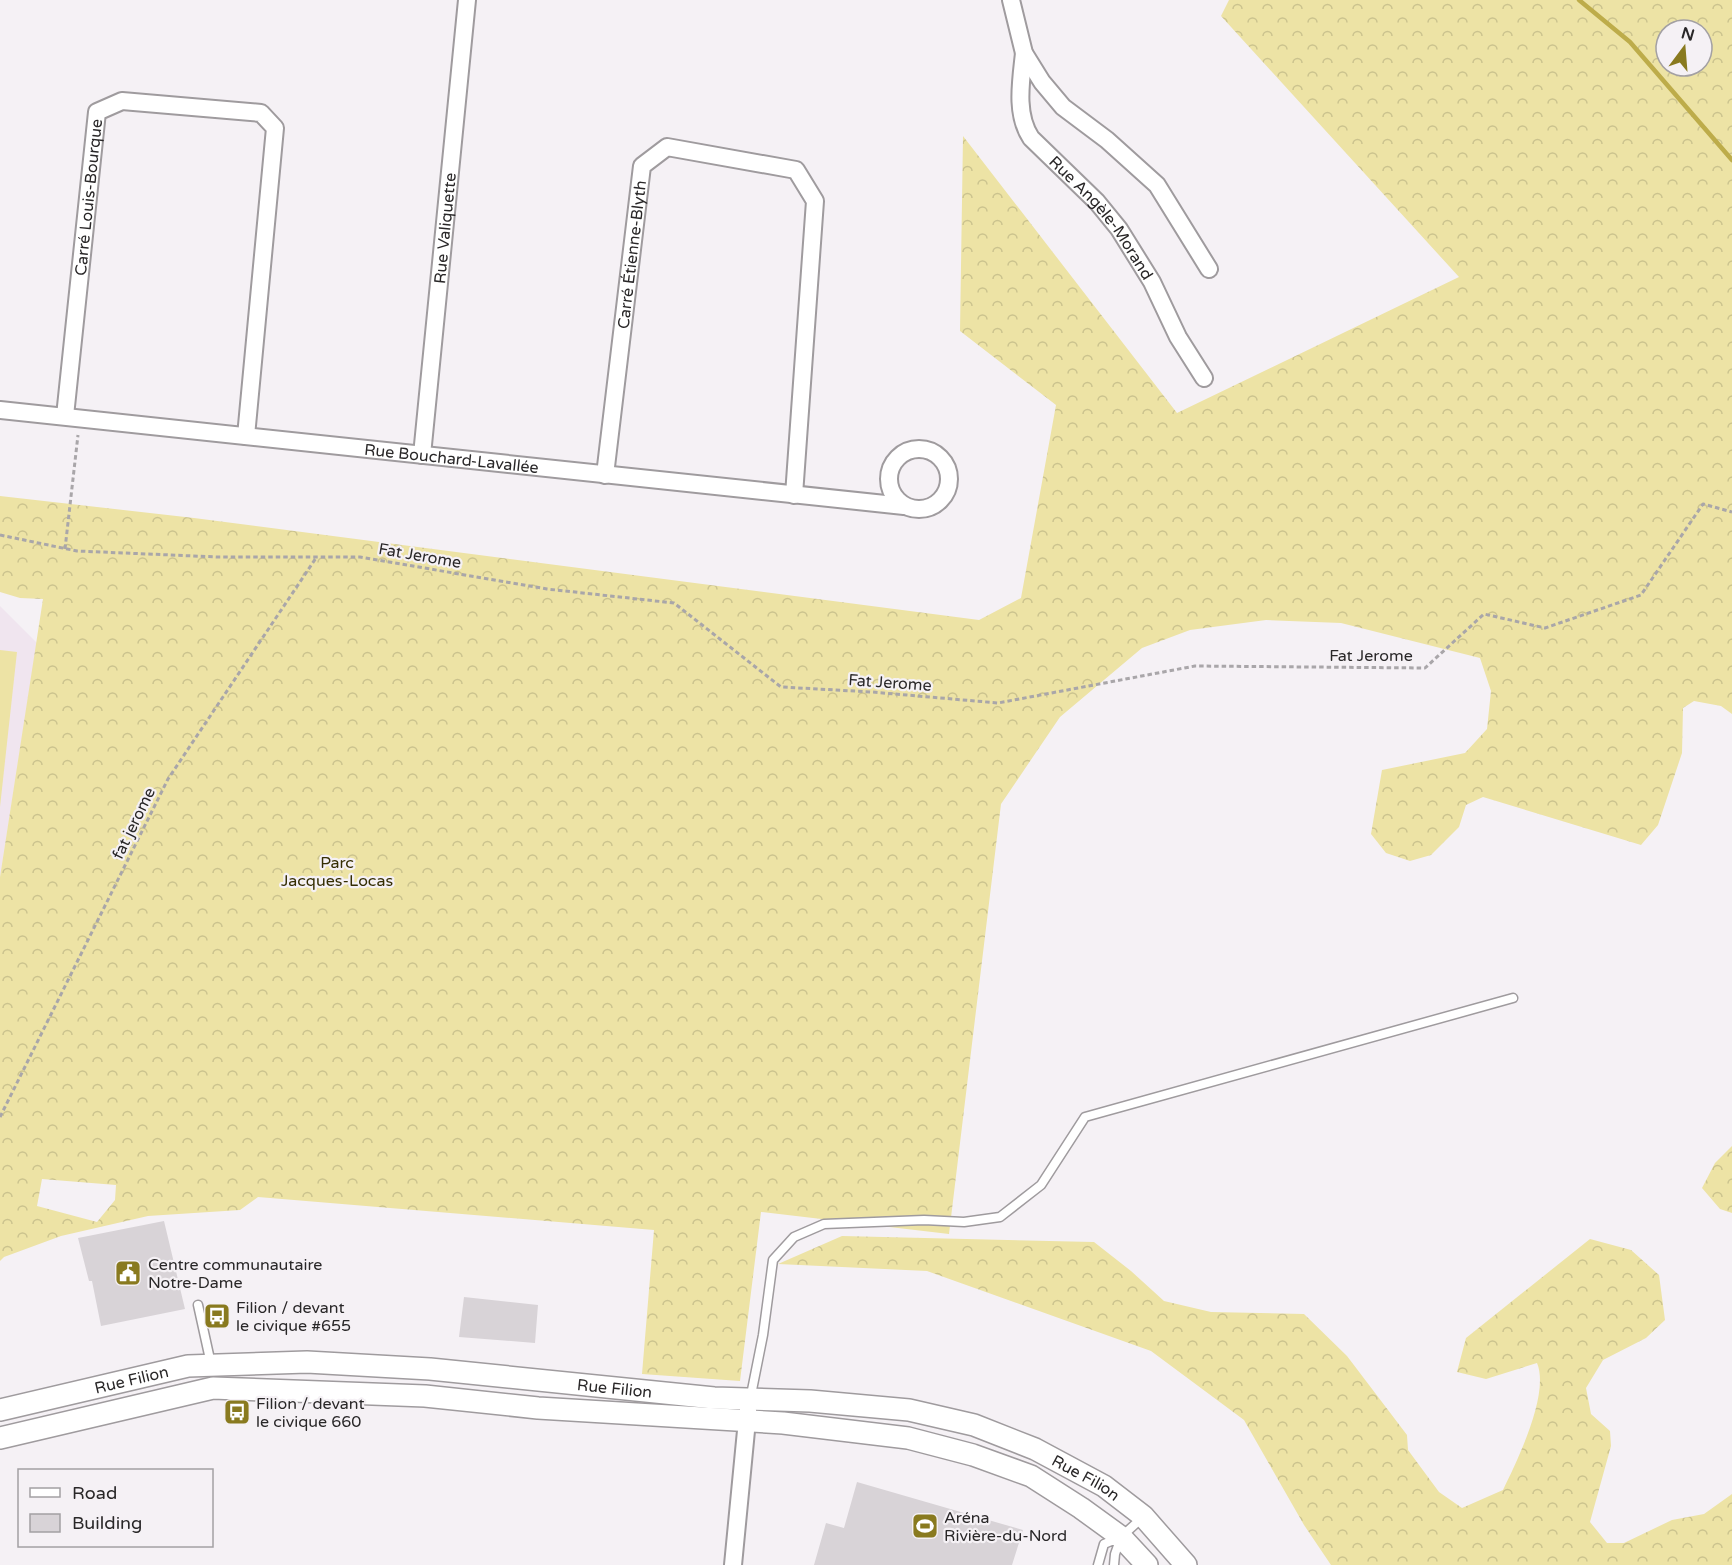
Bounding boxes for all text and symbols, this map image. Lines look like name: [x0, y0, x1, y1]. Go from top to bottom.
north arrow: [1654, 18, 1714, 78]
text: N: [1679, 23, 1697, 46]
street label: Carré Louis-Bourque: [71, 118, 107, 277]
street label: Rue Angèle-Morand: [1045, 152, 1157, 284]
street label: Rue Valiquette: [430, 172, 461, 285]
street label: Carré Étienne-Blyth: [614, 179, 651, 330]
street label: Rue Bouchard-Lavallée: [363, 440, 540, 478]
street label: Fat Jerome: [377, 539, 463, 573]
street label: Fat Jerome: [1329, 646, 1413, 666]
street label: Fat Jerome: [848, 670, 932, 696]
street label: fat jerome: [108, 784, 160, 863]
park label: Parc Jacques-Locas: [281, 853, 393, 891]
place label: Centre communautaire Notre-Dame: [148, 1255, 322, 1293]
public building icon: Centre communautaire Notre-Dame: [113, 1258, 143, 1288]
place label: Filion / devant le civique #655: [236, 1298, 351, 1336]
bus stop icon: Filion / devant le civique #655: [202, 1301, 232, 1331]
street label: Rue Filion: [93, 1362, 171, 1399]
street label: Rue Filion: [576, 1375, 653, 1403]
place label: Filion / devant le civique 660: [256, 1394, 365, 1432]
bus stop icon: Filion / devant le civique 660: [222, 1397, 252, 1427]
street label: Rue Filion: [1048, 1451, 1124, 1506]
legend: [18, 1469, 213, 1547]
text: Road: [72, 1482, 117, 1504]
place label: Aréna Rivière-du-Nord: [944, 1508, 1067, 1546]
sports icon: Aréna Rivière-du-Nord: [910, 1511, 940, 1541]
text: Building: [72, 1512, 142, 1534]

